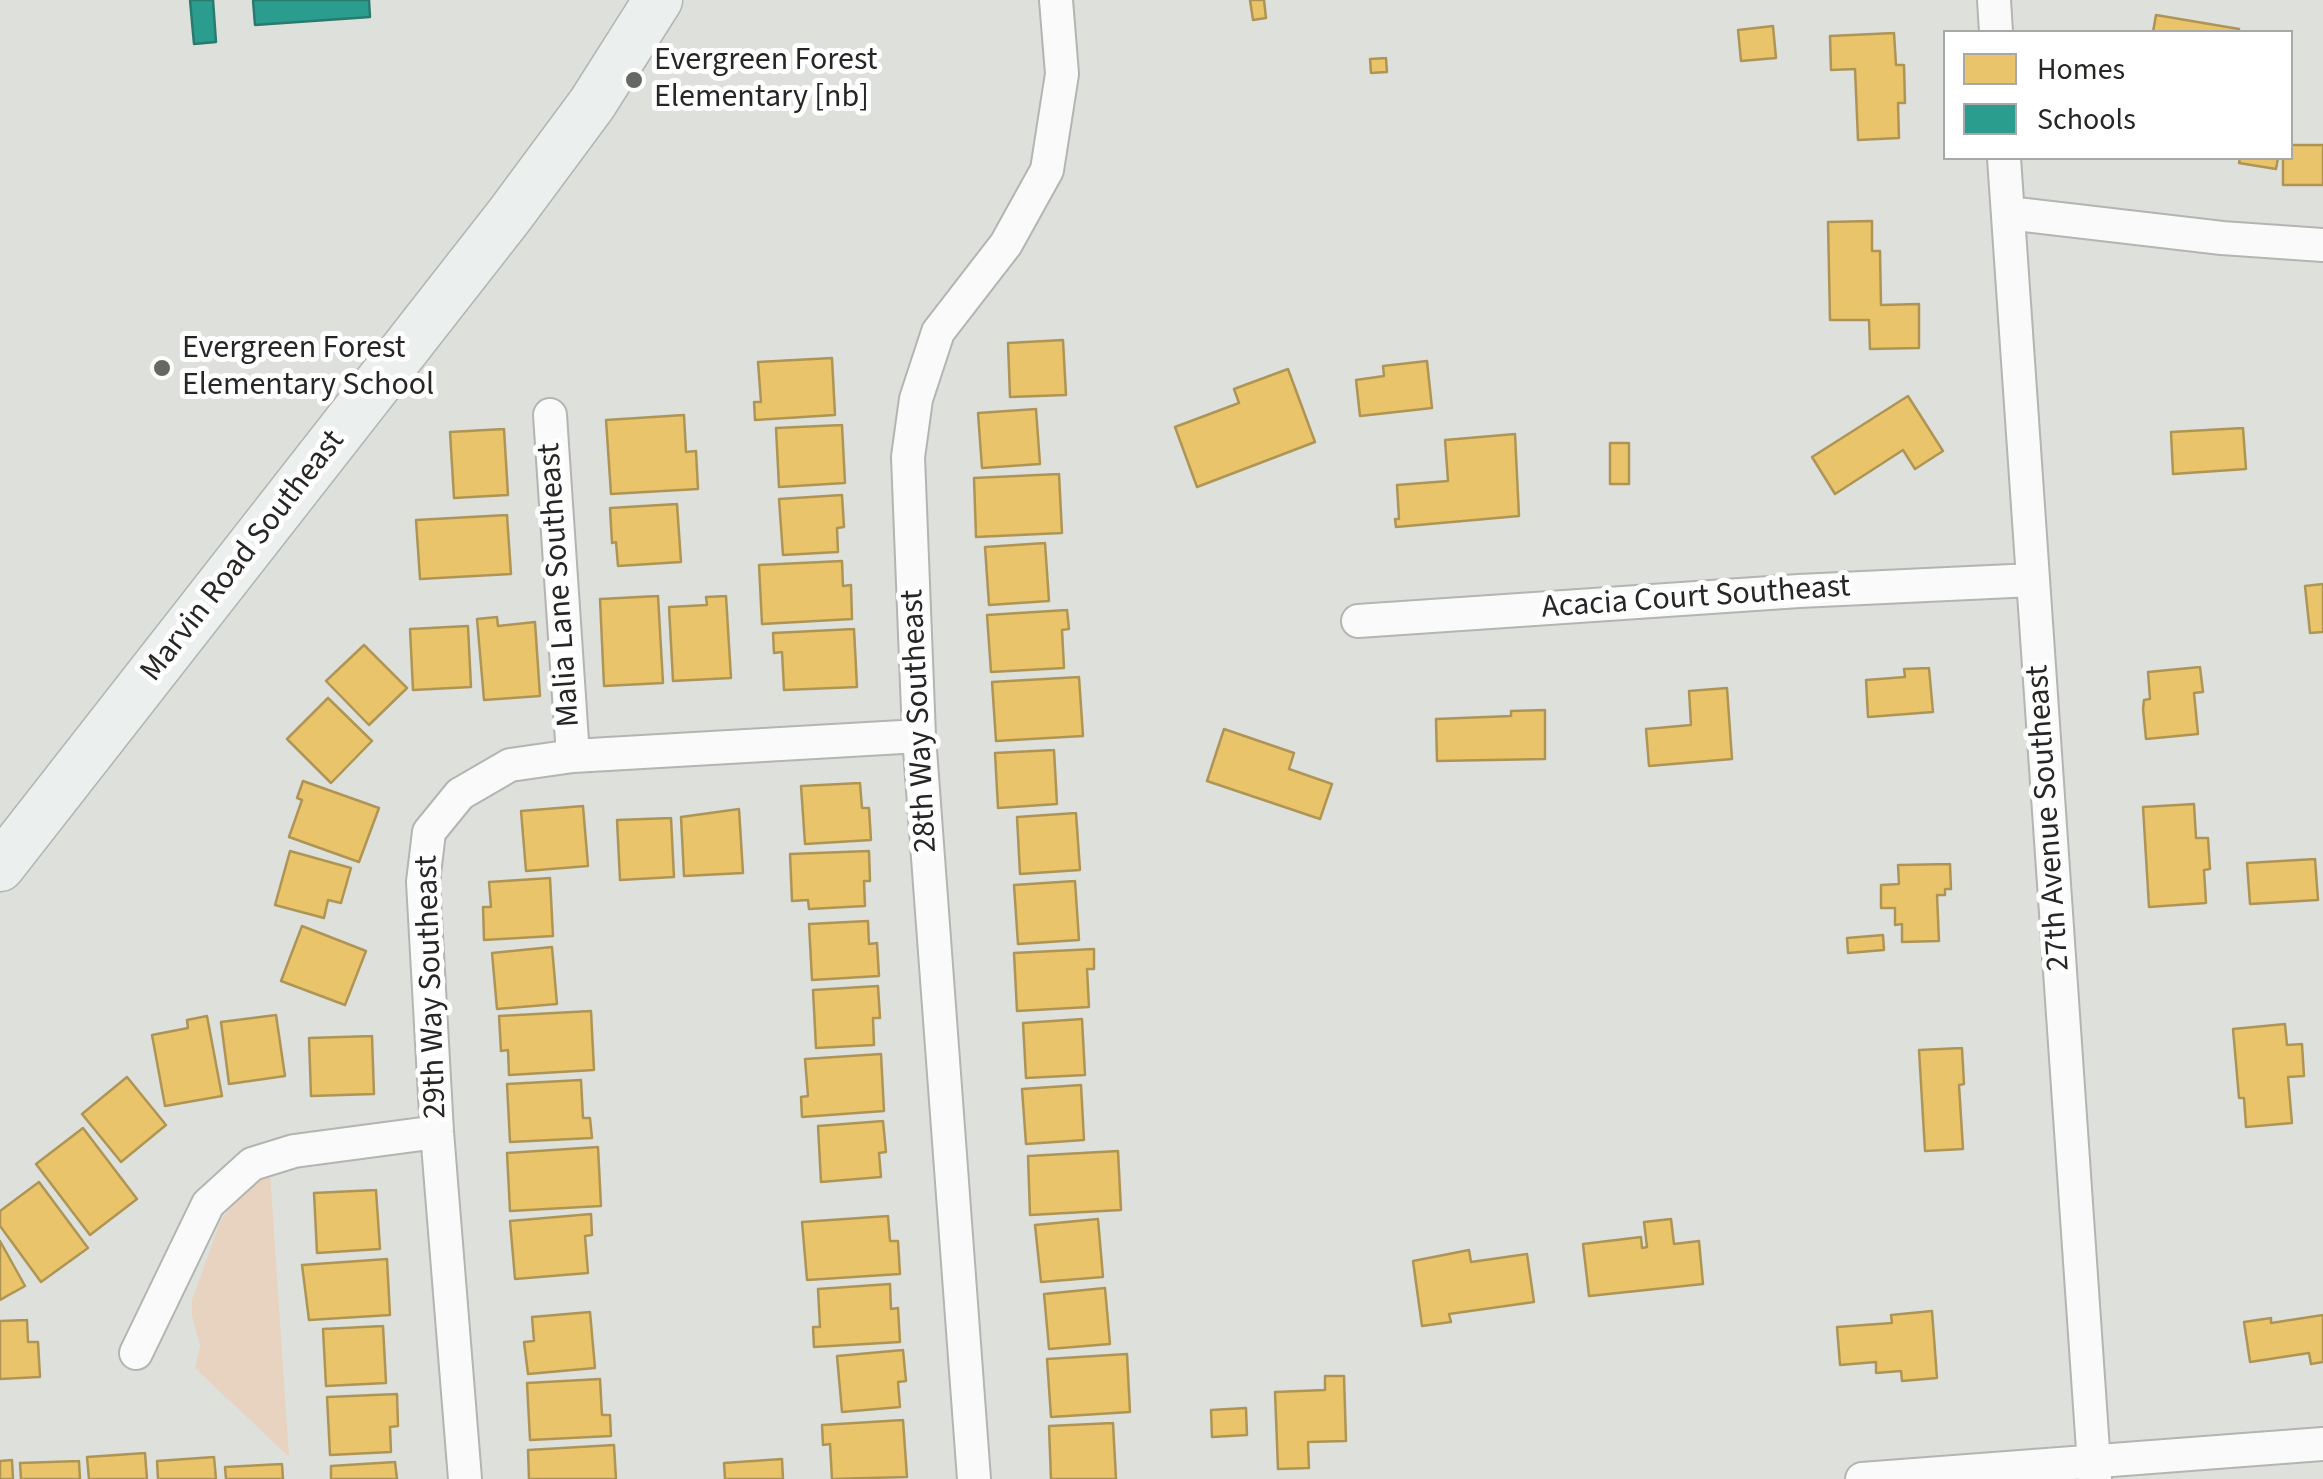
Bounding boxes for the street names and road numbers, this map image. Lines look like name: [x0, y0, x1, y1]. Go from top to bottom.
street label: Marvin Road Southeast: [134, 424, 354, 690]
street label: Malia Lane Southeast: [532, 442, 590, 728]
street label: Acacia Court Southeast: [1540, 569, 1852, 629]
street label: 28th Way Southeast: [895, 588, 947, 854]
street label: 27th Avenue Southeast: [2020, 664, 2080, 972]
street label: 29th Way Southeast: [409, 855, 457, 1119]

